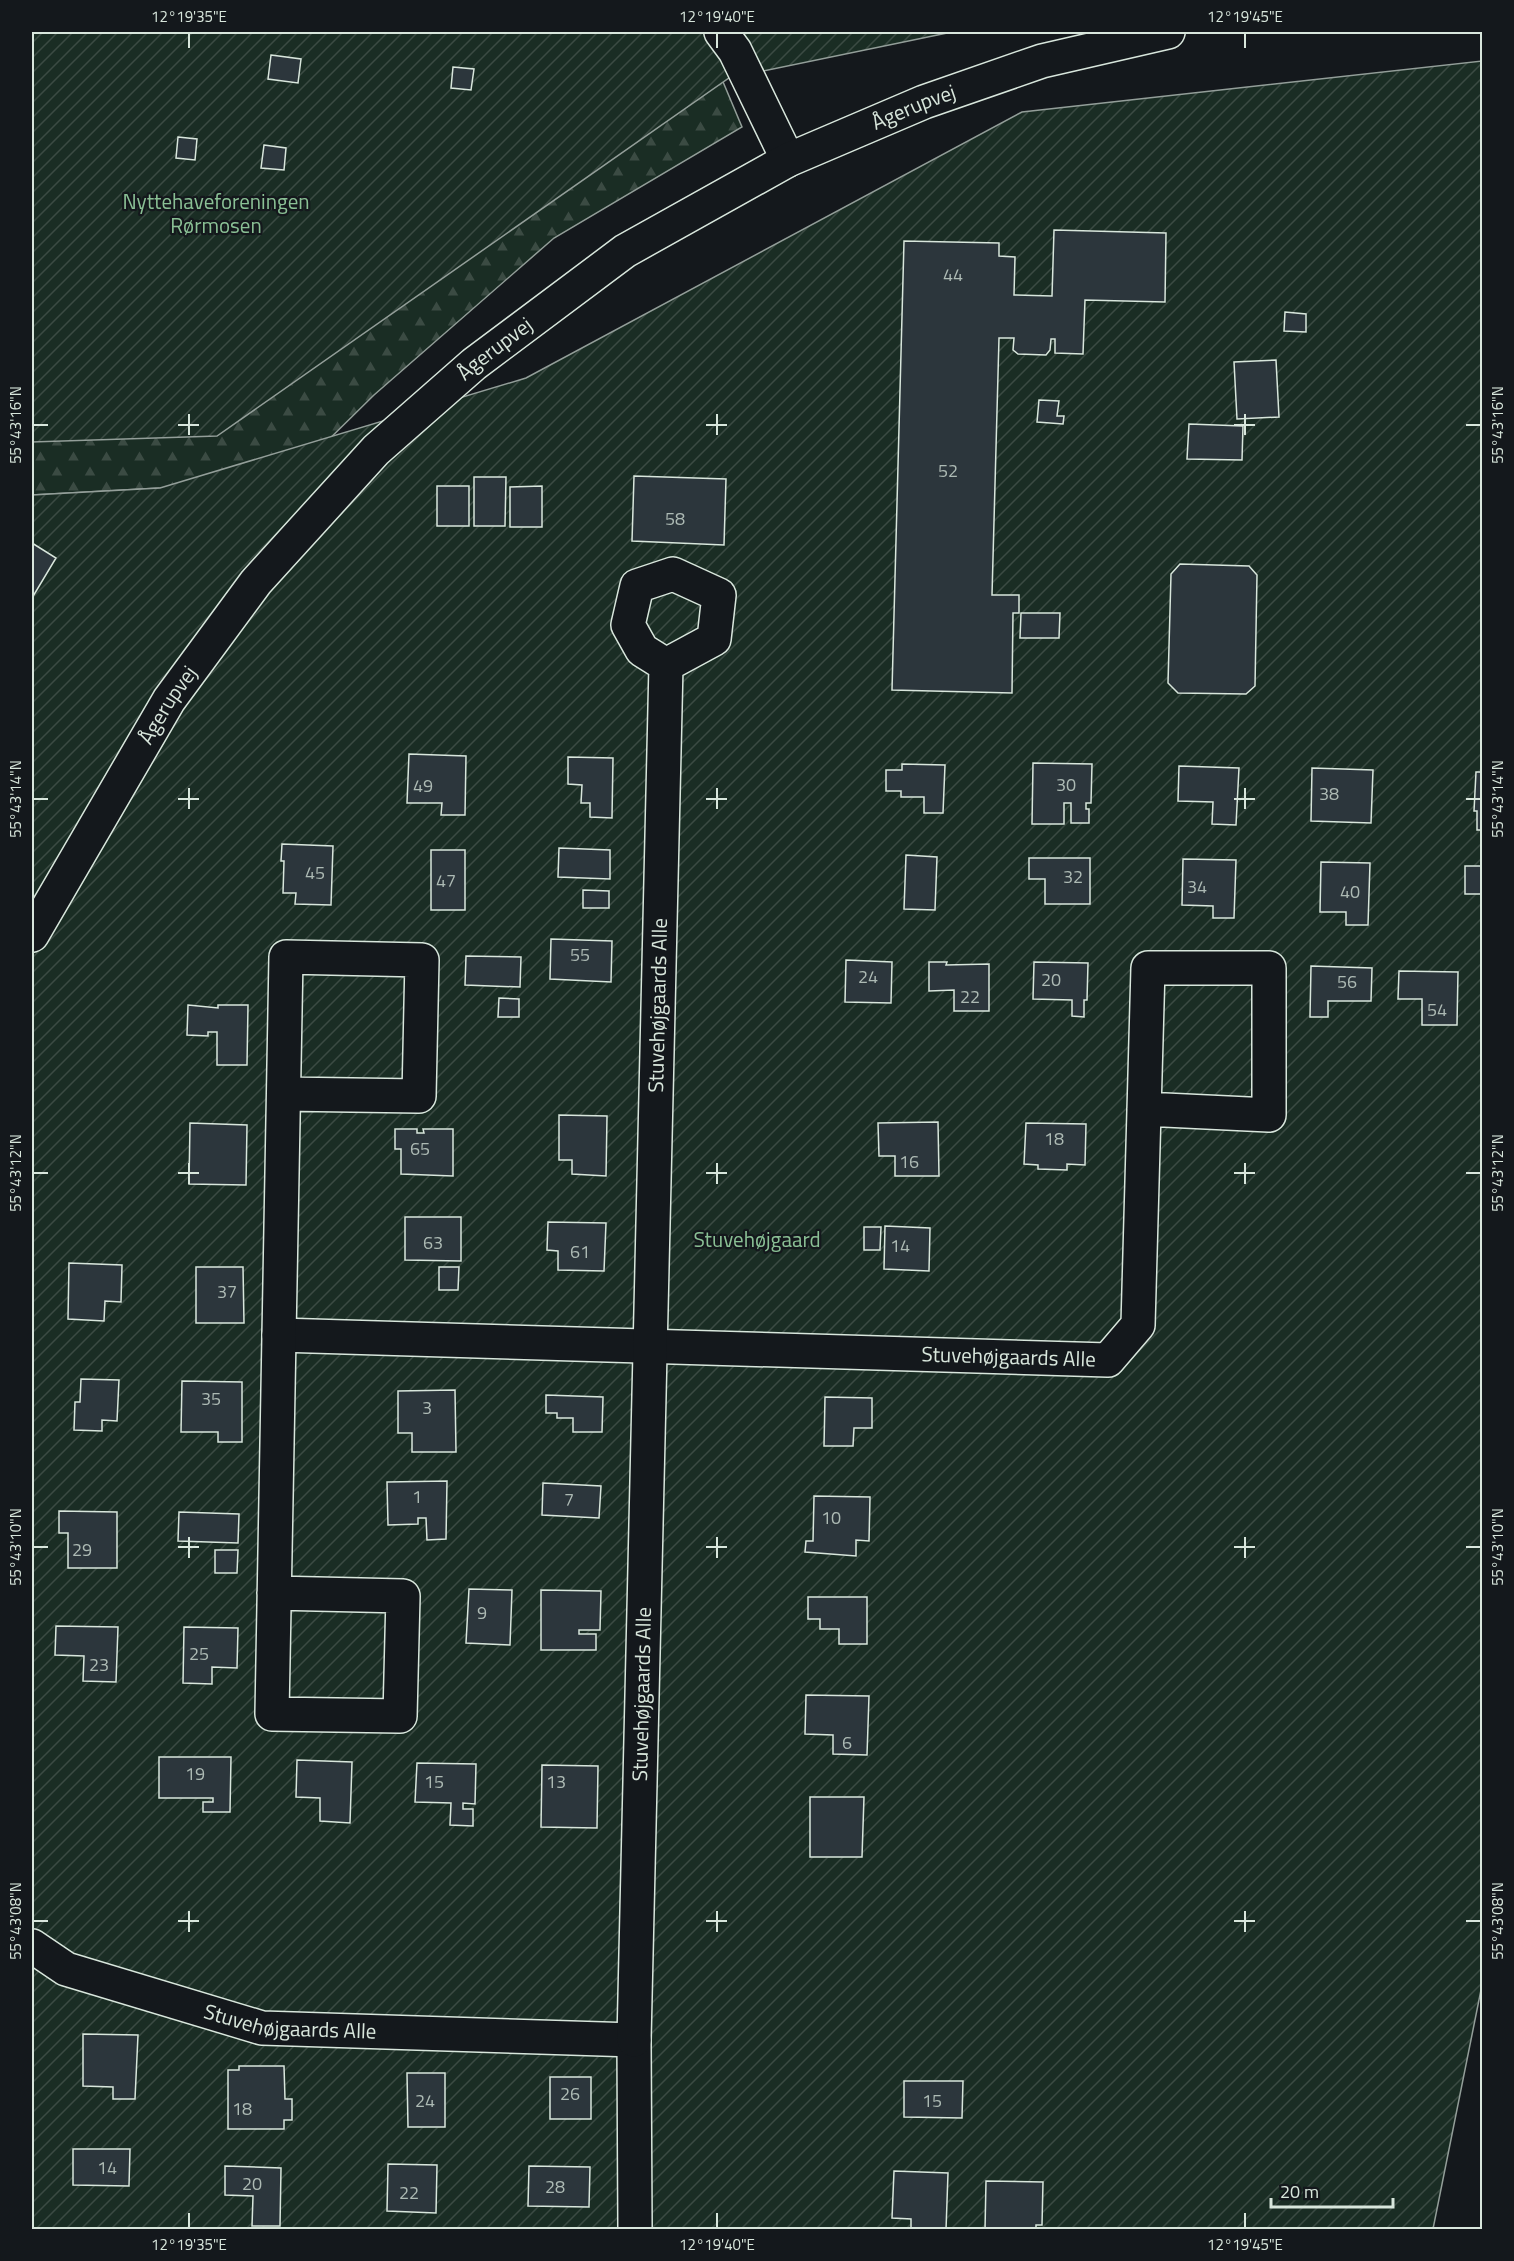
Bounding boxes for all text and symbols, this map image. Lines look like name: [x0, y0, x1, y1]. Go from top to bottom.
text: 12°19'35"E: [151, 5, 227, 28]
text: 12°19'40"E: [679, 5, 755, 28]
text: 12°19'45"E: [1207, 5, 1283, 28]
street label: Ågerupvej: [866, 75, 960, 138]
park label: Nyttehaveforeningen Rørmosen: [122, 185, 310, 241]
house number: 44: [943, 261, 963, 288]
street label: Ågerupvej: [449, 309, 539, 387]
text: 55°43'16"N: [4, 386, 27, 464]
text: 55°43'16"N: [1486, 386, 1509, 464]
house number: 52: [938, 457, 958, 484]
house number: 58: [665, 505, 685, 532]
street label: Ågerupvej: [130, 658, 204, 750]
text: 55°43'14"N: [4, 760, 27, 838]
text: 55°43'14"N: [1486, 760, 1509, 838]
house number: 30: [1056, 771, 1076, 798]
house number: 49: [413, 772, 433, 799]
house number: 38: [1319, 780, 1339, 807]
house number: 45: [305, 859, 325, 886]
house number: 32: [1063, 863, 1083, 890]
house number: 47: [436, 867, 456, 894]
house number: 34: [1187, 873, 1207, 900]
house number: 40: [1340, 878, 1360, 905]
street label: Stuvehøjgaards Alle: [639, 918, 675, 1093]
house number: 55: [570, 941, 590, 968]
house number: 24: [858, 963, 878, 990]
house number: 20: [1041, 966, 1061, 993]
house number: 56: [1337, 968, 1357, 995]
house number: 22: [960, 983, 980, 1010]
house number: 54: [1427, 996, 1447, 1023]
house number: 18: [1044, 1125, 1064, 1152]
text: 55°43'12"N: [4, 1134, 27, 1212]
text: 55°43'12"N: [1486, 1134, 1509, 1212]
house number: 65: [410, 1135, 430, 1162]
house number: 16: [899, 1148, 919, 1175]
park label: Stuvehøjgaard: [693, 1223, 821, 1255]
house number: 63: [423, 1229, 443, 1256]
house number: 14: [890, 1232, 910, 1259]
house number: 61: [570, 1238, 590, 1265]
house number: 37: [217, 1278, 237, 1305]
street label: Stuvehøjgaards Alle: [921, 1337, 1096, 1375]
house number: 35: [201, 1385, 221, 1412]
house number: 3: [422, 1394, 432, 1421]
house number: 1: [412, 1483, 422, 1510]
house number: 7: [564, 1486, 574, 1513]
house number: 10: [821, 1504, 841, 1531]
text: 55°43'10"N: [4, 1508, 27, 1586]
text: 55°43'10"N: [1486, 1508, 1509, 1586]
house number: 29: [72, 1536, 92, 1563]
house number: 9: [477, 1599, 487, 1626]
street label: Stuvehøjgaards Alle: [623, 1606, 659, 1782]
house number: 25: [189, 1640, 209, 1667]
house number: 23: [89, 1651, 109, 1678]
house number: 6: [842, 1729, 852, 1756]
house number: 19: [185, 1760, 205, 1787]
house number: 15: [424, 1768, 444, 1795]
house number: 13: [546, 1768, 566, 1795]
text: 55°43'08"N: [4, 1882, 27, 1960]
text: 55°43'08"N: [1486, 1882, 1509, 1960]
street label: Stuvehøjgaards Alle: [200, 1994, 377, 2047]
house number: 26: [560, 2080, 580, 2107]
house number: 24: [415, 2087, 435, 2114]
house number: 15: [922, 2087, 942, 2114]
house number: 18: [232, 2095, 252, 2122]
house number: 14: [97, 2154, 117, 2181]
house number: 20: [242, 2170, 262, 2197]
scale bar: [1271, 2171, 1392, 2209]
house number: 28: [545, 2173, 565, 2200]
text: 20 m: [1280, 2178, 1319, 2205]
house number: 22: [399, 2179, 419, 2206]
text: 12°19'35"E: [151, 2233, 227, 2256]
text: 12°19'40"E: [679, 2233, 755, 2256]
text: 12°19'45"E: [1207, 2233, 1283, 2256]

